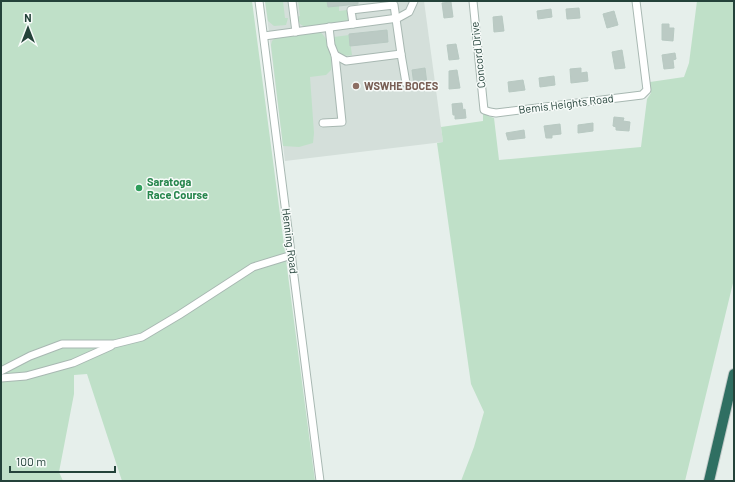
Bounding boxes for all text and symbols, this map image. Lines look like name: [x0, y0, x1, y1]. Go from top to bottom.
north arrow: [8, 8, 48, 48]
text: N: [24, 11, 32, 24]
street label: Concord Drive: [468, 21, 487, 89]
place label: WSWHE BOCES: [364, 79, 439, 92]
marker: WSWHE BOCES: [351, 81, 361, 91]
street label: Bemis Heights Road: [518, 91, 614, 116]
place label: Saratoga Race Course: [147, 175, 208, 201]
marker: Saratoga Race Course: [134, 183, 144, 193]
street label: Henning Road: [280, 207, 301, 275]
scale bar: [10, 448, 115, 474]
text: 100 m: [16, 454, 46, 468]

